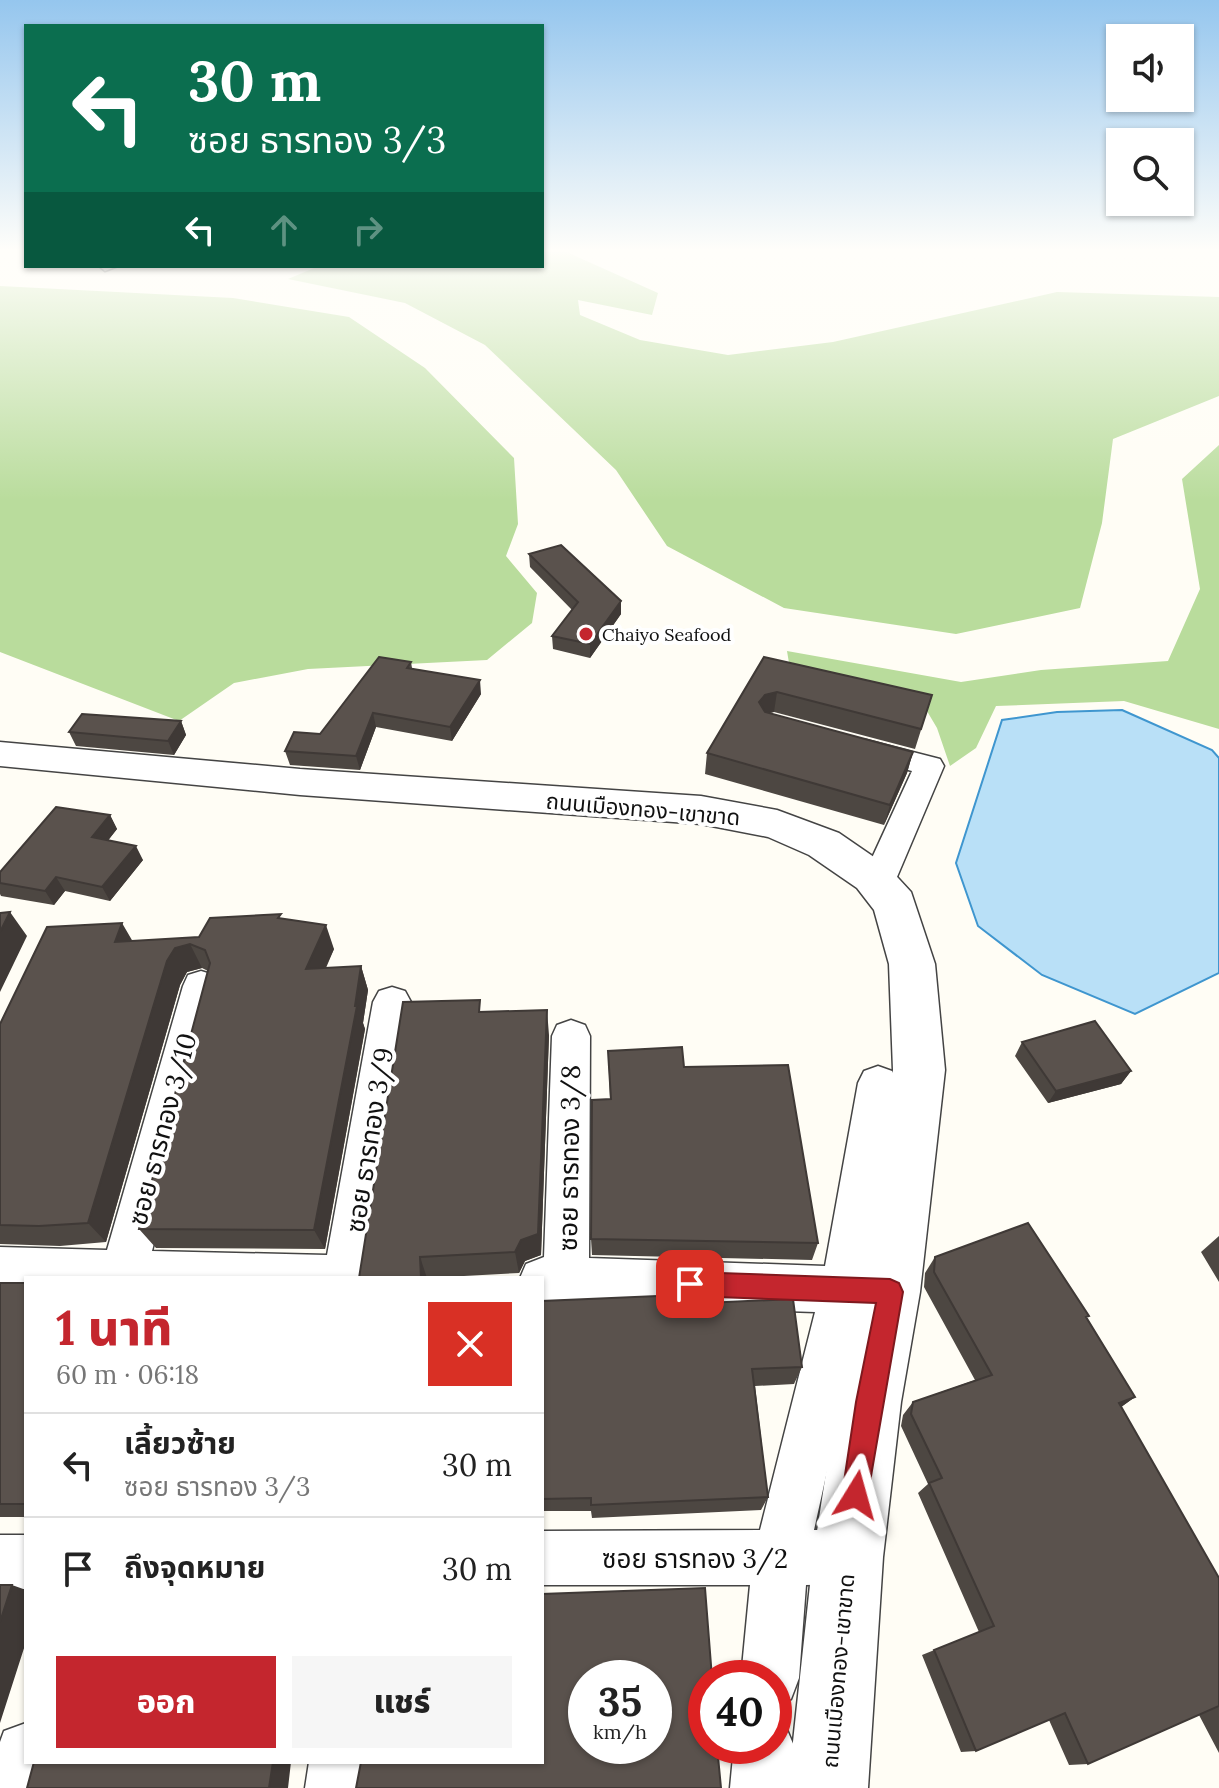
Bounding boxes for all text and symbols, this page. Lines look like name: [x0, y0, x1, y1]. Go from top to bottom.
map controls: [1106, 24, 1194, 216]
button: sound: [1106, 24, 1194, 112]
text: 30 m: [188, 45, 321, 116]
icon: left: [56, 56, 160, 160]
text: ซอย ธารทอง 3/3: [188, 117, 446, 163]
button: search: [1106, 128, 1194, 216]
icon: left: [178, 208, 222, 252]
icon: ahead: [262, 208, 306, 252]
icon: right: [346, 208, 390, 252]
place label: Chaiyo Seafood: [602, 623, 731, 646]
marker: Chaiyo Seafood: [577, 625, 595, 643]
street label: ถนนเมืองทอง-เขาขาด: [545, 787, 741, 831]
street label: ซอย ธารทอง 3/10: [120, 1029, 204, 1229]
street label: ซอย ธารทอง 3/9: [338, 1045, 401, 1235]
street label: ซอย ธารทอง 3/8: [551, 1064, 588, 1252]
pin: [656, 1250, 724, 1318]
icon: arrive: [668, 1262, 712, 1306]
text: 1 นาที: [56, 1297, 172, 1358]
button: close: [428, 1302, 512, 1386]
text: 60 m · 06:18: [56, 1358, 199, 1391]
text: เลี้ยวซ้าย: [124, 1424, 236, 1462]
icon: left: [56, 1443, 100, 1487]
text: 30 m: [442, 1446, 512, 1484]
position arrow: [814, 1453, 898, 1537]
text: ซอย ธารทอง 3/3: [124, 1470, 310, 1503]
street label: ซอย ธารทอง 3/2: [602, 1542, 788, 1576]
icon: arrive: [56, 1547, 100, 1591]
text: ถึงจุดหมาย: [124, 1548, 265, 1586]
text: 30 m: [442, 1550, 512, 1588]
street label: ถนนเมืองทอง-เขาขาด: [816, 1573, 860, 1769]
button: ออก: [56, 1656, 276, 1748]
button: แชร์: [292, 1656, 512, 1748]
speed limit sign: 40: [688, 1660, 792, 1764]
text: 35: [598, 1676, 642, 1727]
text: km/h: [593, 1719, 647, 1744]

